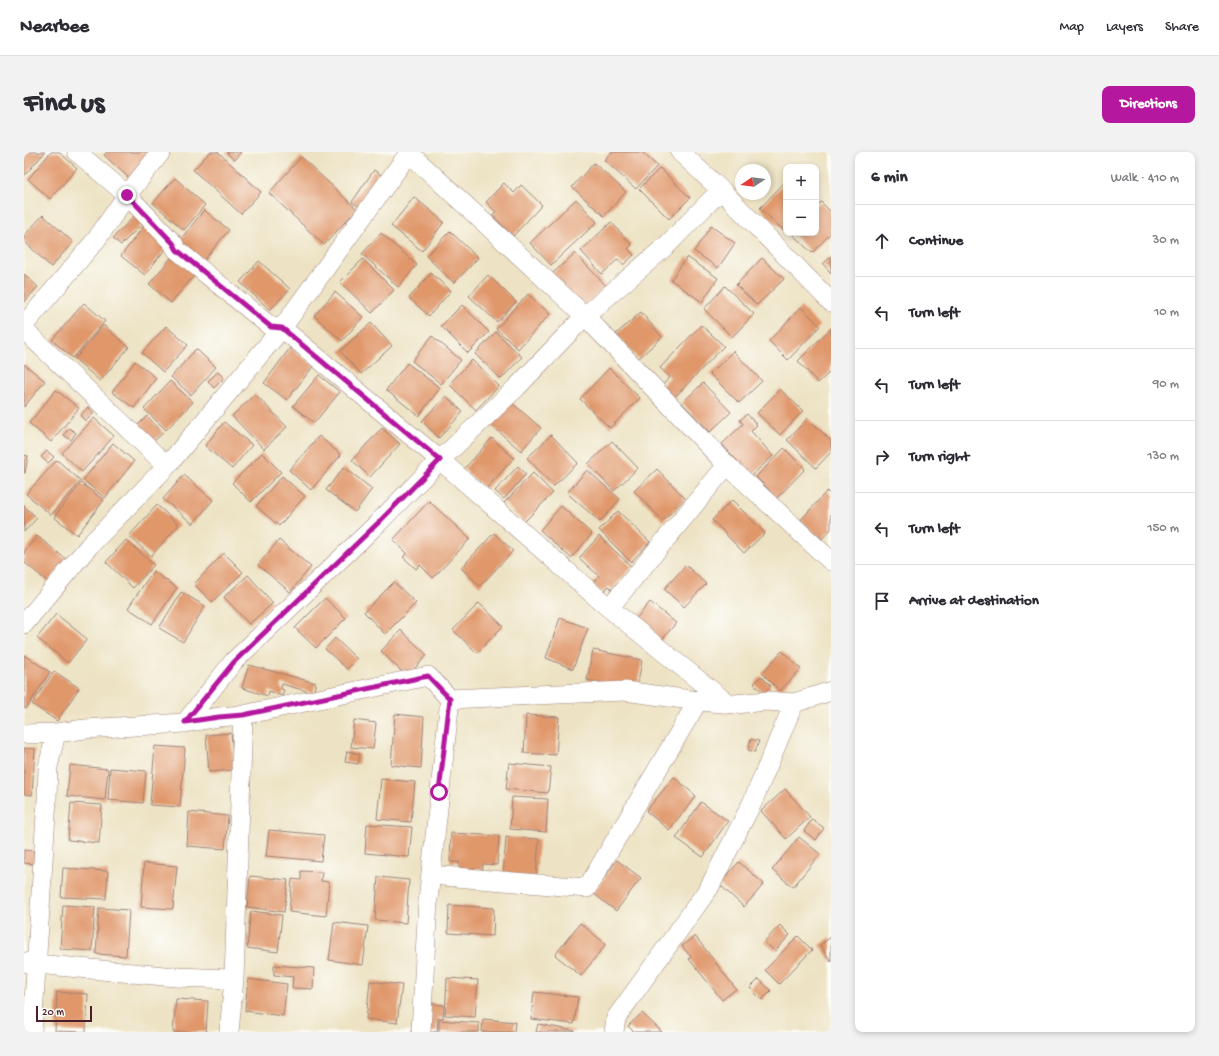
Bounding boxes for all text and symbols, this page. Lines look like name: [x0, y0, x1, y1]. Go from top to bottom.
text: Nearbee: [20, 16, 89, 39]
text: Map: [1060, 19, 1084, 36]
text: Layers: [1106, 19, 1143, 36]
text: Share: [1165, 19, 1199, 36]
button: Directions: [1102, 86, 1195, 123]
text: Find us: [24, 88, 104, 121]
north arrow: [735, 164, 771, 200]
map controls: [783, 164, 819, 236]
button: +: [783, 164, 819, 200]
text: 6 min: [871, 168, 907, 188]
text: Walk · 410 m: [1111, 171, 1179, 186]
route end: [118, 186, 136, 204]
button: −: [783, 200, 819, 236]
icon: ahead: [871, 230, 893, 252]
text: Continue: [909, 232, 963, 250]
text: 30 m: [1153, 233, 1179, 248]
icon: left: [871, 302, 893, 324]
text: Turn left: [909, 304, 960, 322]
text: 10 m: [1154, 305, 1179, 320]
icon: left: [871, 374, 893, 396]
text: Turn left: [909, 376, 960, 394]
text: 90 m: [1153, 377, 1179, 392]
icon: right: [871, 446, 893, 468]
text: Turn right: [909, 448, 969, 466]
text: 130 m: [1147, 449, 1179, 464]
icon: left: [871, 518, 893, 540]
text: Turn left: [909, 520, 960, 538]
text: 150 m: [1147, 521, 1179, 536]
icon: arrive: [871, 590, 893, 612]
text: Arrive at destination: [909, 592, 1039, 610]
route start: [430, 783, 448, 801]
scale bar: [36, 1004, 92, 1023]
text: 20 m: [42, 1007, 64, 1019]

